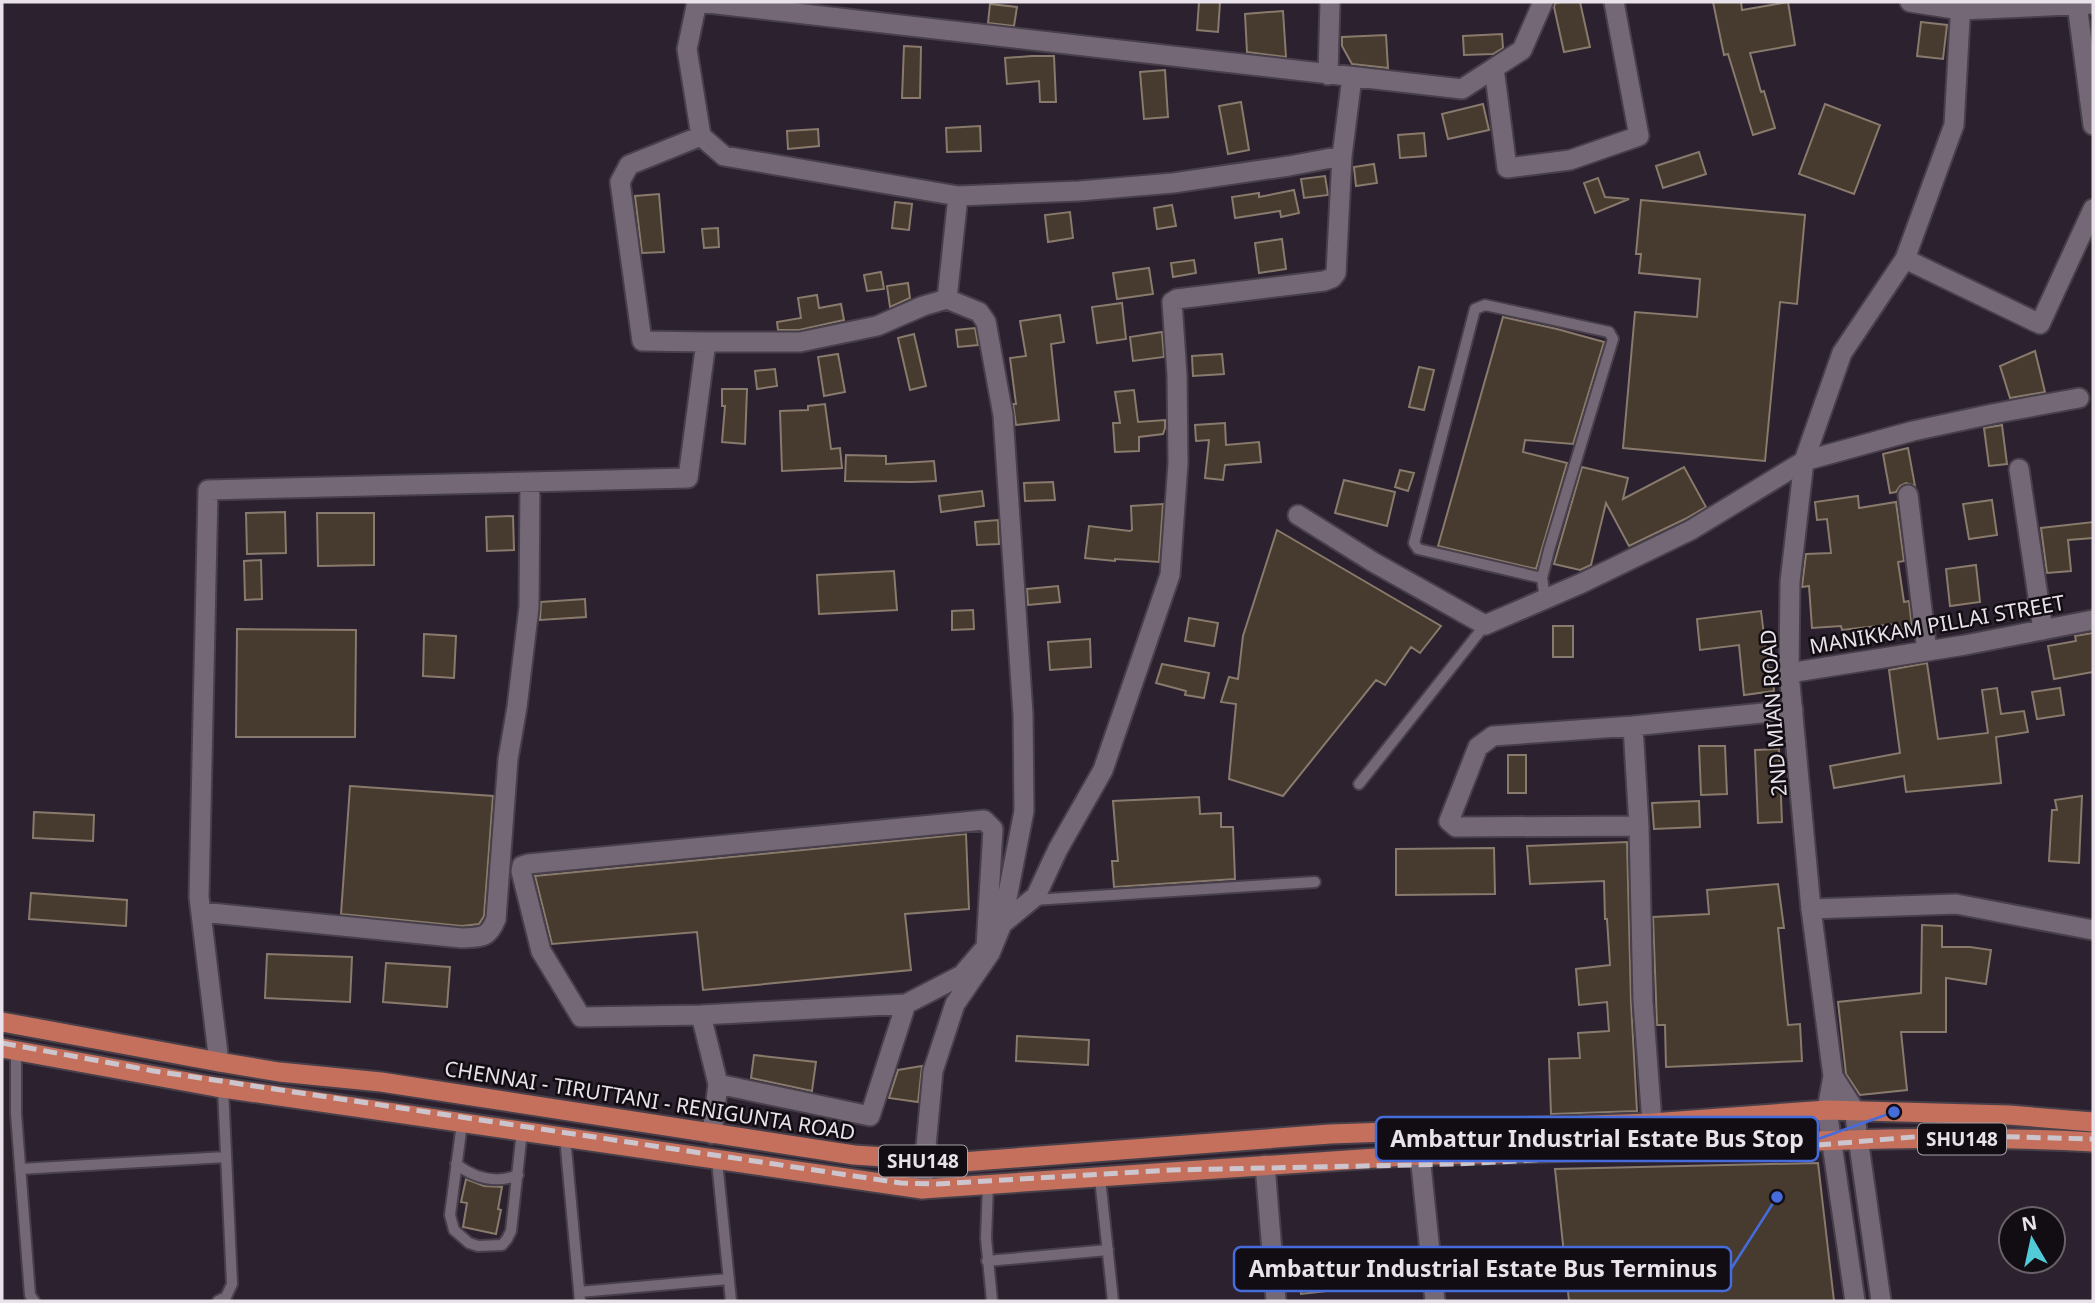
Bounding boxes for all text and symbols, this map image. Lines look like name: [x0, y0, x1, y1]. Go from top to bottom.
street label: MANIKKAM PILLAI STREET: [1807, 588, 2067, 660]
street label: 2ND MIAN ROAD: [1753, 628, 1793, 798]
street label: CHENNAI - TIRUTTANI - RENIGUNTA ROAD: [443, 1054, 857, 1146]
callout: Ambattur Industrial Estate Bus Stop: [1376, 1117, 1818, 1161]
text: Ambattur Industrial Estate Bus Stop: [1390, 1122, 1804, 1154]
road number: SHU148: [1918, 1124, 2006, 1154]
road number: SHU148: [879, 1146, 967, 1176]
north arrow: [1997, 1205, 2067, 1275]
text: N: [2020, 1209, 2039, 1237]
callout: Ambattur Industrial Estate Bus Terminus: [1234, 1247, 1731, 1291]
text: Ambattur Industrial Estate Bus Terminus: [1249, 1252, 1717, 1284]

